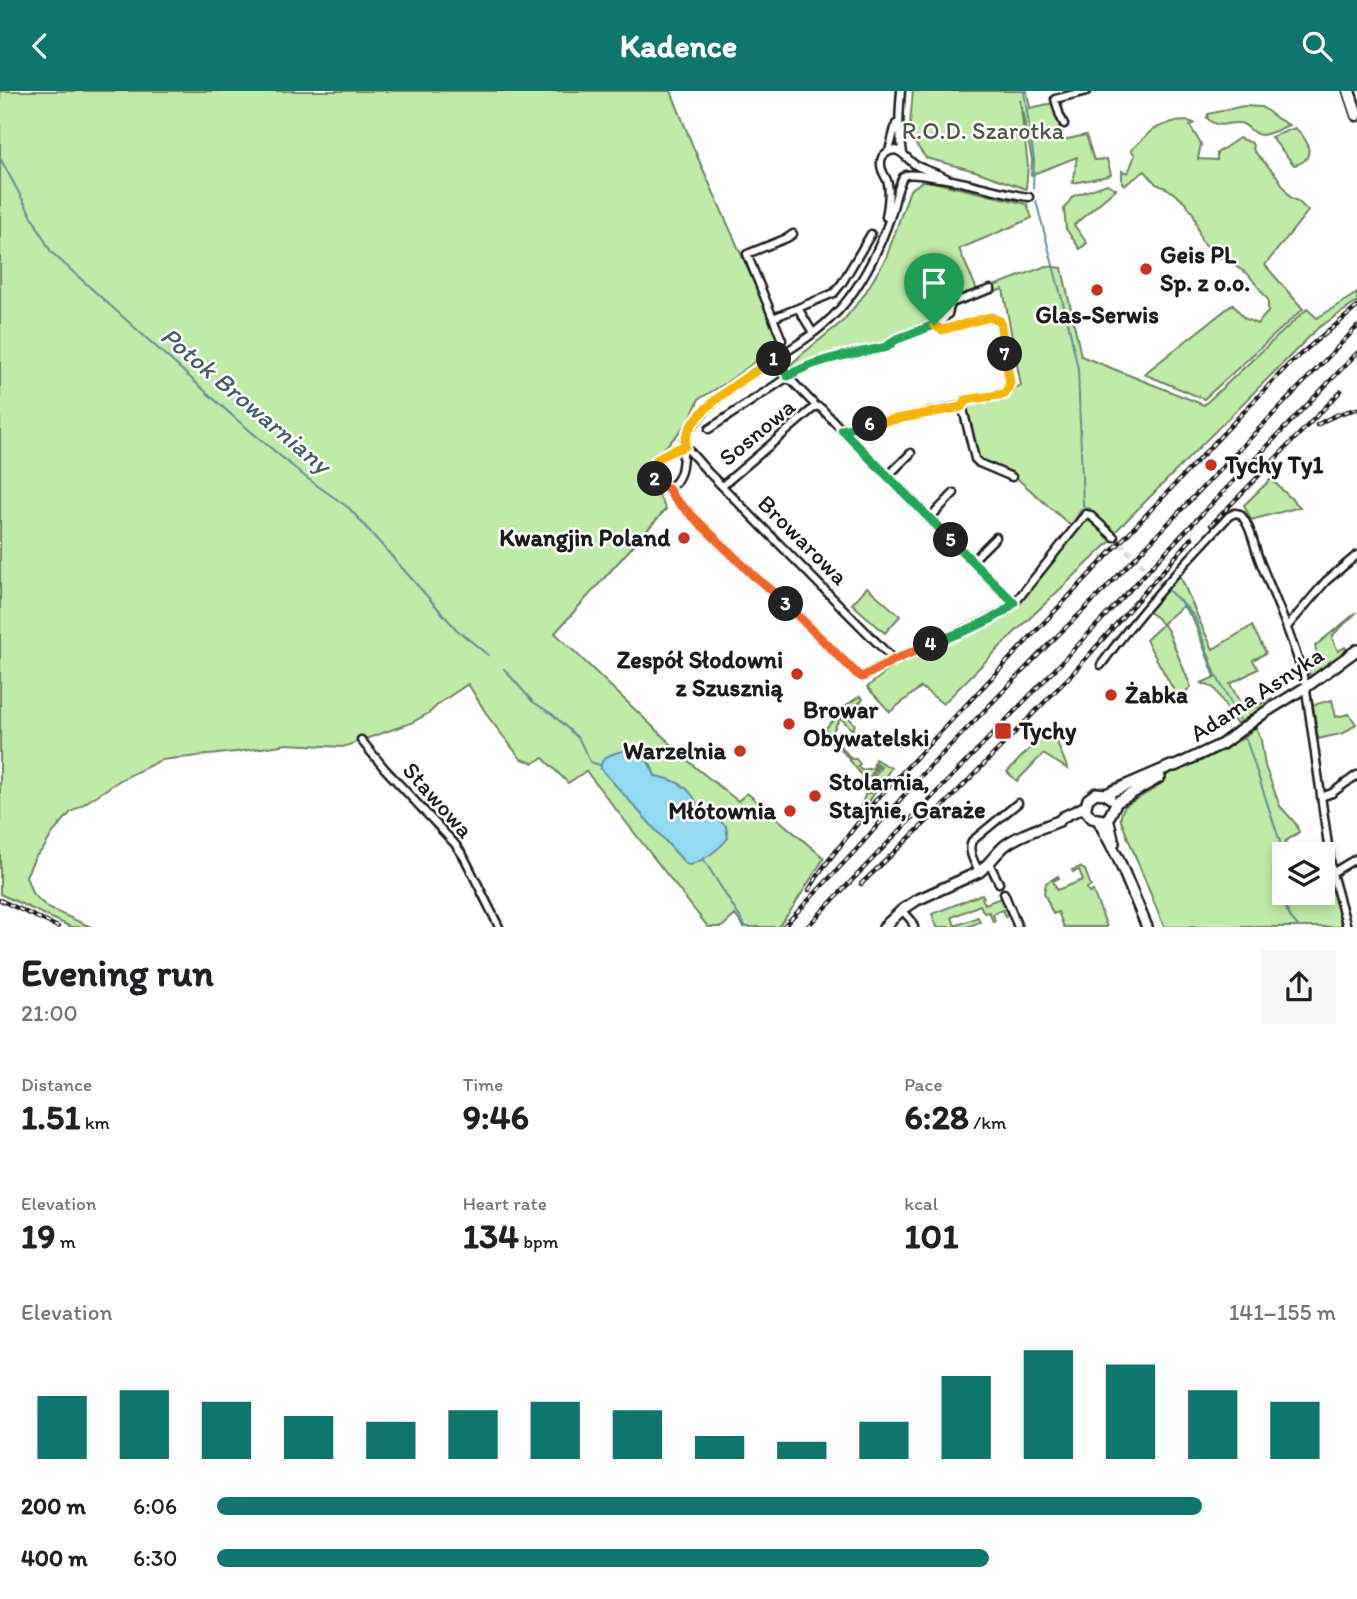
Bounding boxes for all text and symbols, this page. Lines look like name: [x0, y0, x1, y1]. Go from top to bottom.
icon: back: [21, 27, 59, 65]
text: Kadence: [620, 27, 737, 65]
icon: search: [1298, 27, 1336, 65]
park label: R.O.D. Szarotka: [902, 116, 1065, 145]
place label: Geis PL Sp. z o.o.: [1160, 240, 1250, 298]
pin: [904, 253, 964, 325]
marker: Geis PL Sp. z o.o.: [1138, 261, 1154, 277]
icon: arrive: [915, 264, 953, 302]
marker: Glas-Serwis: [1089, 282, 1105, 298]
place label: Glas-Serwis: [1035, 300, 1159, 329]
water label: Potok Browarniany: [155, 320, 340, 482]
pin: 7: [988, 337, 1023, 371]
pin: 1: [756, 341, 792, 377]
text: 7: [1000, 342, 1009, 365]
text: 1: [769, 347, 778, 370]
street label: Sosnowa: [713, 391, 801, 472]
pin: 6: [852, 407, 888, 441]
text: 6: [864, 412, 875, 435]
place label: Tychy Ty1: [1224, 450, 1324, 480]
marker: Tychy Ty1: [1203, 457, 1219, 473]
pin: 2: [638, 461, 672, 497]
text: 2: [650, 467, 660, 490]
street label: Browarowa: [752, 488, 855, 591]
place label: Kwangjin Poland: [499, 523, 670, 553]
pin: 5: [934, 523, 968, 557]
text: 5: [946, 528, 955, 551]
marker: Kwangjin Poland: [676, 530, 692, 546]
pin: 3: [768, 587, 804, 621]
text: 3: [780, 592, 791, 615]
pin: 4: [914, 627, 948, 661]
text: 4: [925, 632, 936, 655]
street label: Adama Asnyka: [1184, 639, 1329, 748]
place label: Zespół Słodowni z Szusznią: [617, 645, 783, 703]
marker: Zespół Słodowni z Szusznią: [789, 666, 805, 682]
place label: Żabka: [1125, 680, 1188, 709]
marker: Żabka: [1103, 687, 1119, 703]
place label: Browar Obywatelski: [803, 695, 929, 753]
marker: Browar Obywatelski: [781, 716, 797, 732]
place label: Tychy: [1018, 716, 1077, 746]
marker: Tychy: [993, 721, 1013, 741]
place label: Warzelnia: [623, 736, 726, 765]
marker: Warzelnia: [732, 743, 748, 759]
street label: Stawowa: [397, 756, 480, 844]
place label: Stolarnia, Stajnie, Garaże: [829, 767, 985, 825]
marker: Stolarnia, Stajnie, Garaże: [807, 788, 823, 804]
place label: Młótownia: [668, 796, 777, 825]
marker: Młótownia: [782, 803, 798, 819]
map controls: [1272, 842, 1335, 905]
button: layers: [1272, 842, 1335, 905]
text: Evening run: [21, 950, 214, 996]
button: share: [1262, 950, 1336, 1024]
text: 21:00: [21, 999, 78, 1027]
text: Distance: [21, 1073, 92, 1096]
text: Time: [463, 1073, 503, 1096]
text: Pace: [904, 1073, 942, 1096]
text: 1.51: [21, 1096, 80, 1138]
text: 9:46: [463, 1096, 529, 1138]
text: 6:28: [904, 1096, 969, 1138]
text: km: [80, 1111, 110, 1134]
text: /km: [969, 1111, 1006, 1134]
text: Elevation: [21, 1192, 97, 1215]
text: Heart rate: [463, 1192, 547, 1215]
text: kcal: [904, 1192, 938, 1215]
text: 19: [21, 1215, 56, 1257]
text: 134: [463, 1215, 519, 1257]
text: 101: [904, 1215, 958, 1257]
text: m: [56, 1230, 76, 1253]
text: bpm: [519, 1230, 559, 1253]
text: Elevation: [21, 1298, 112, 1326]
text: 141–155 m: [1229, 1298, 1336, 1326]
text: 200 m: [21, 1492, 86, 1520]
text: 6:06: [133, 1492, 177, 1520]
text: 400 m: [21, 1544, 88, 1572]
text: 6:30: [133, 1544, 178, 1572]

